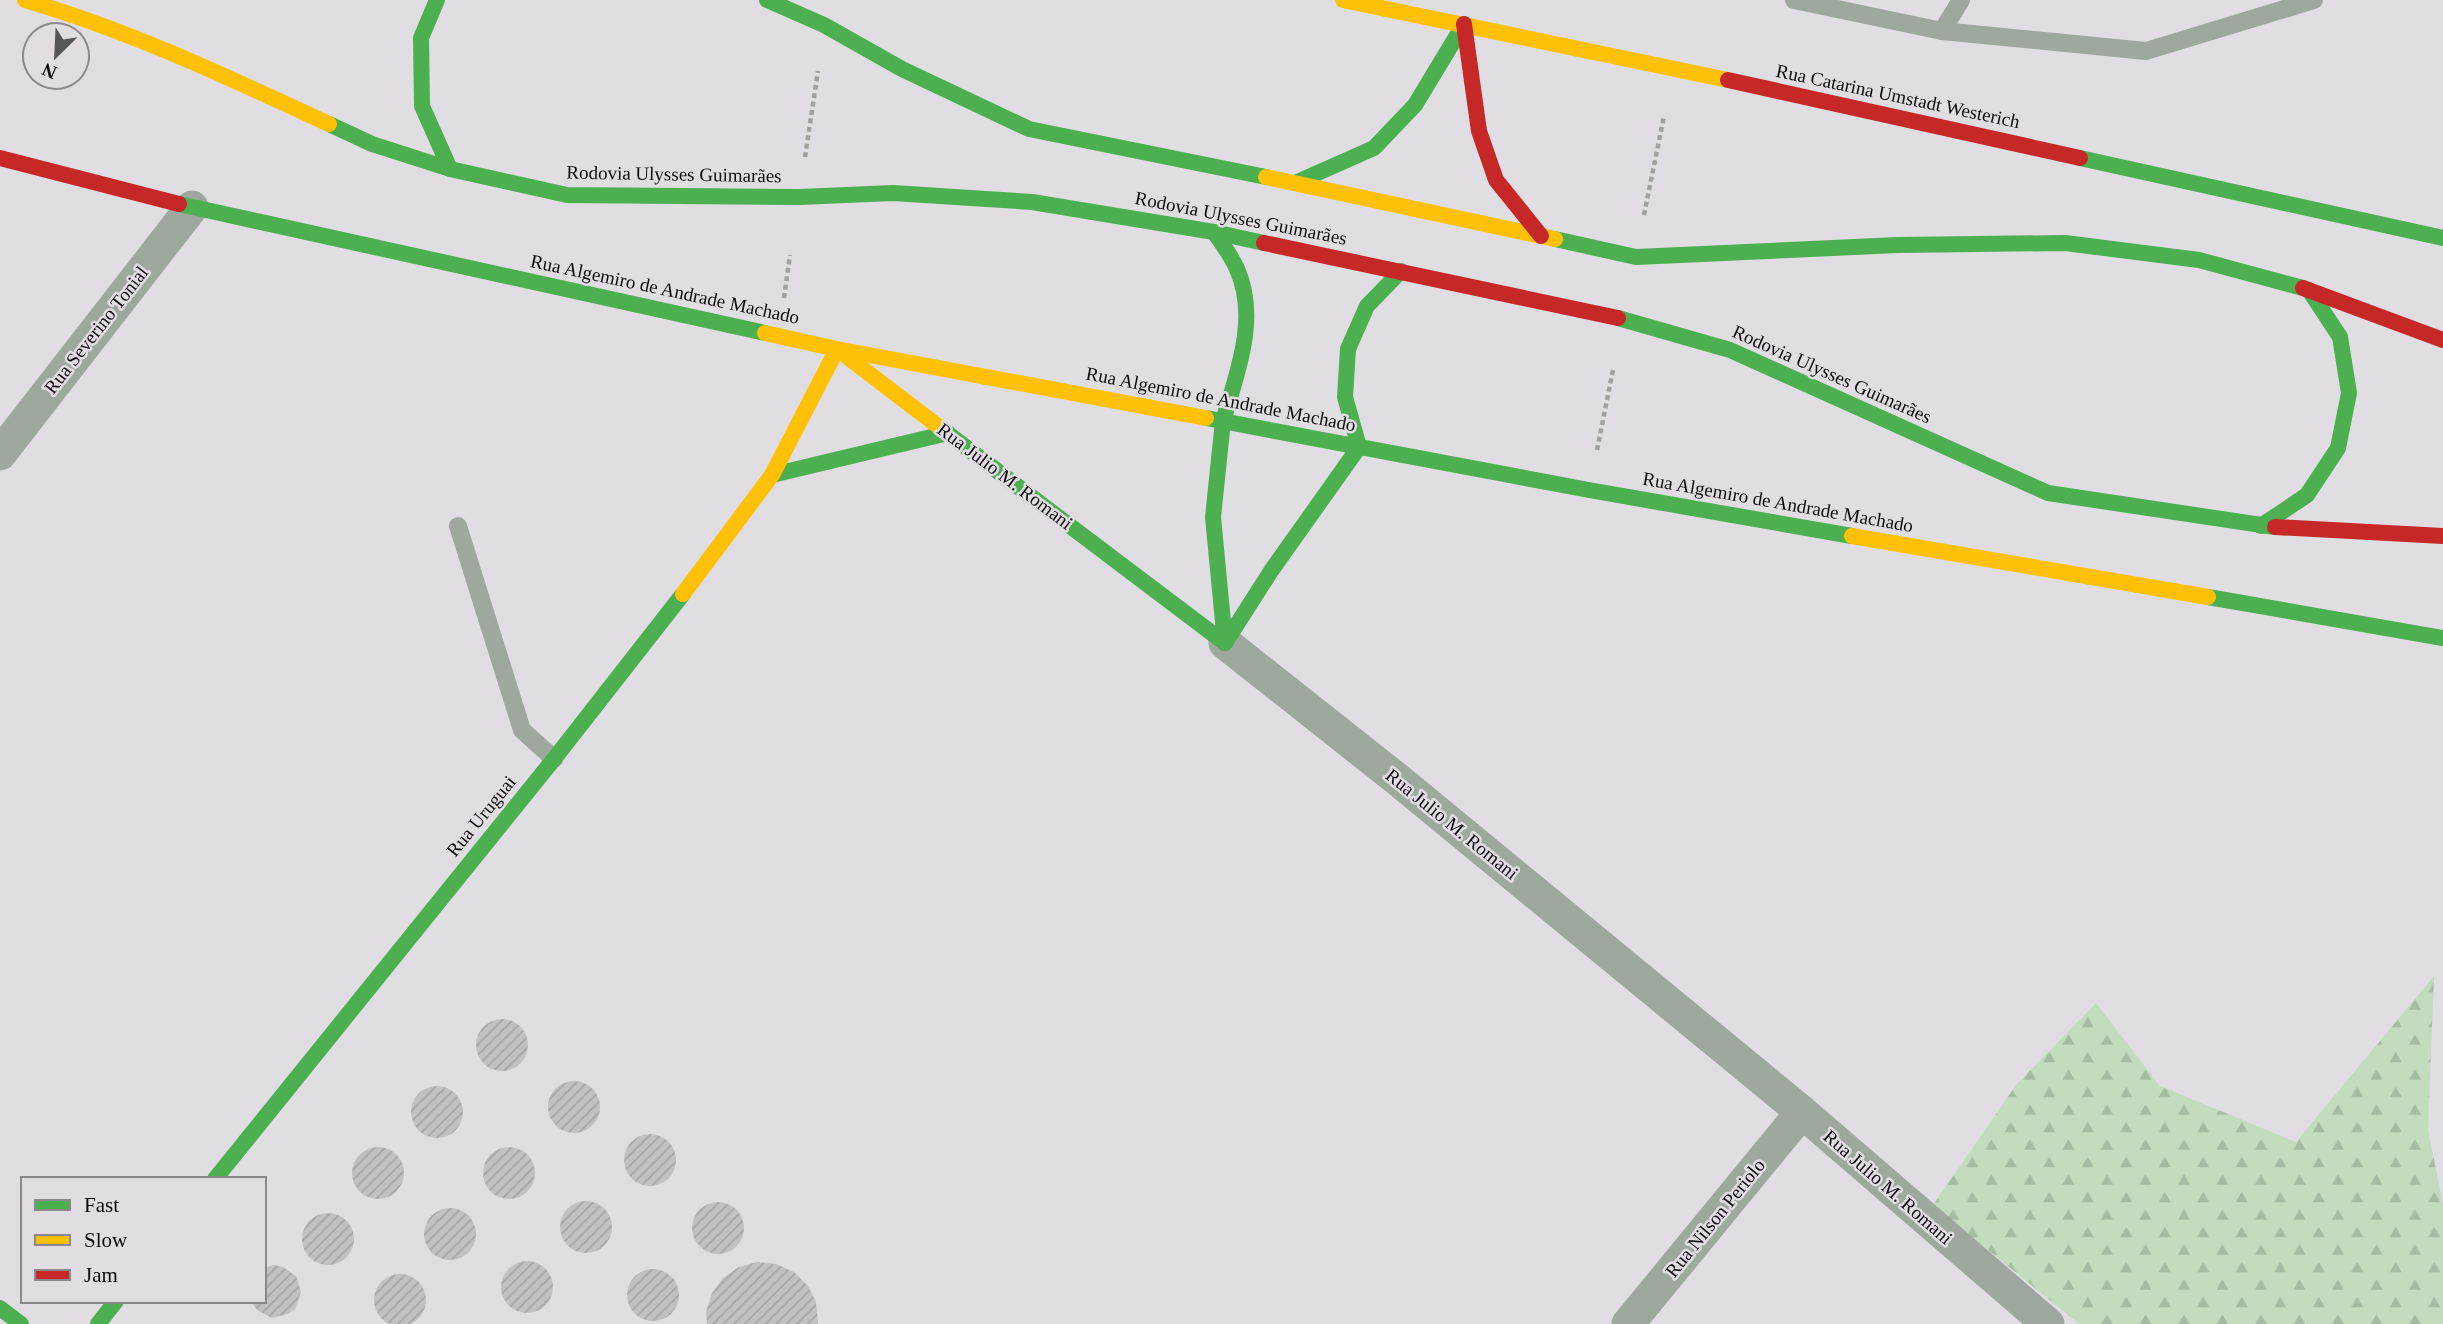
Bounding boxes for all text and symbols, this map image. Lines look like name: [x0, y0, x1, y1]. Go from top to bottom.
north arrow: [21, 21, 91, 91]
text: N: [39, 59, 60, 83]
street label: Rua Catarina Umstadt Westerich: [1774, 60, 2022, 132]
street label: Rodovia Ulysses Guimarães: [566, 162, 782, 186]
street label: Rodovia Ulysses Guimarães: [1133, 187, 1349, 249]
street label: Rua Algemiro de Andrade Machado: [529, 250, 801, 328]
street label: Rua Severino Tonial: [40, 262, 152, 398]
street label: Rodovia Ulysses Guimarães: [1729, 321, 1935, 427]
street label: Rua Algemiro de Andrade Machado: [1084, 363, 1358, 435]
street label: Rua Julio M. Romani: [933, 418, 1077, 534]
street label: Rua Algemiro de Andrade Machado: [1641, 468, 1915, 536]
street label: Rua Julio M. Romani: [1382, 764, 1522, 884]
street label: Rua Uruguai: [442, 771, 520, 861]
street label: Rua Julio M. Romani: [1819, 1125, 1957, 1249]
street label: Rua Nilson Periolo: [1661, 1155, 1769, 1281]
legend: [21, 1177, 266, 1303]
text: Fast: [84, 1193, 119, 1217]
text: Slow: [84, 1228, 128, 1252]
text: Jam: [84, 1263, 118, 1287]

